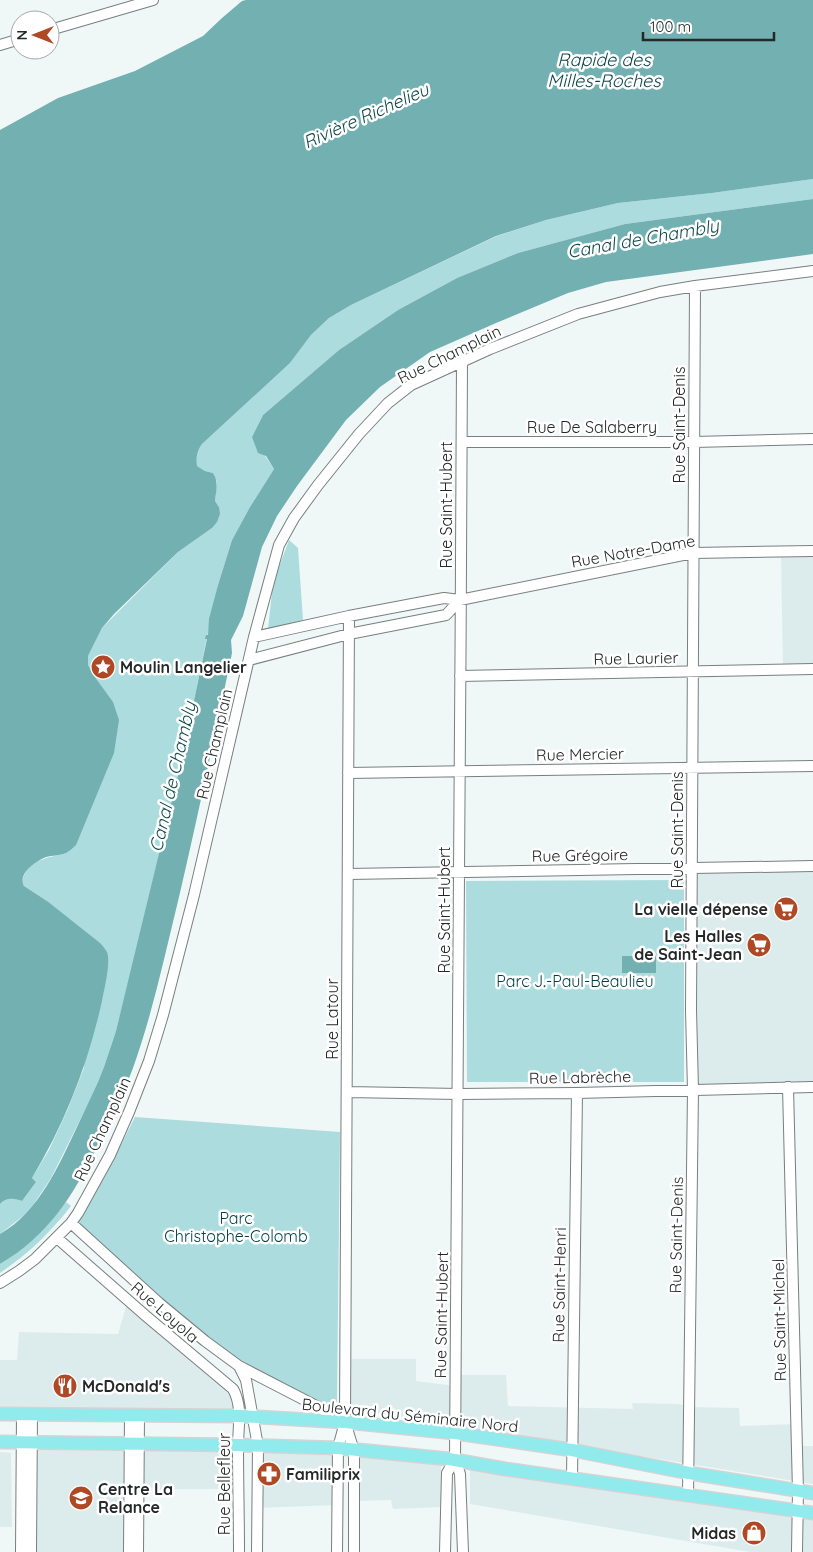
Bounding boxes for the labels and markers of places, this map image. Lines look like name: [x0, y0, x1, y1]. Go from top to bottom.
place icon: Moulin Langelier: [90, 654, 116, 680]
place label: Moulin Langelier: [120, 657, 247, 677]
supermarket icon: La vielle dépense: [773, 896, 799, 922]
place label: La vielle dépense: [634, 899, 768, 919]
place label: Les Halles de Saint-Jean: [634, 926, 742, 964]
supermarket icon: Les Halles de Saint-Jean: [746, 932, 772, 958]
restaurant icon: McDonald's: [52, 1373, 78, 1399]
place label: McDonald's: [82, 1376, 170, 1396]
pharmacy icon: Familiprix: [256, 1461, 282, 1487]
place label: Familiprix: [286, 1464, 360, 1484]
place label: Centre La Relance: [98, 1479, 173, 1517]
school or university icon: Centre La Relance: [68, 1485, 94, 1511]
shop icon: Midas: [741, 1520, 767, 1546]
place label: Midas: [691, 1523, 736, 1543]

